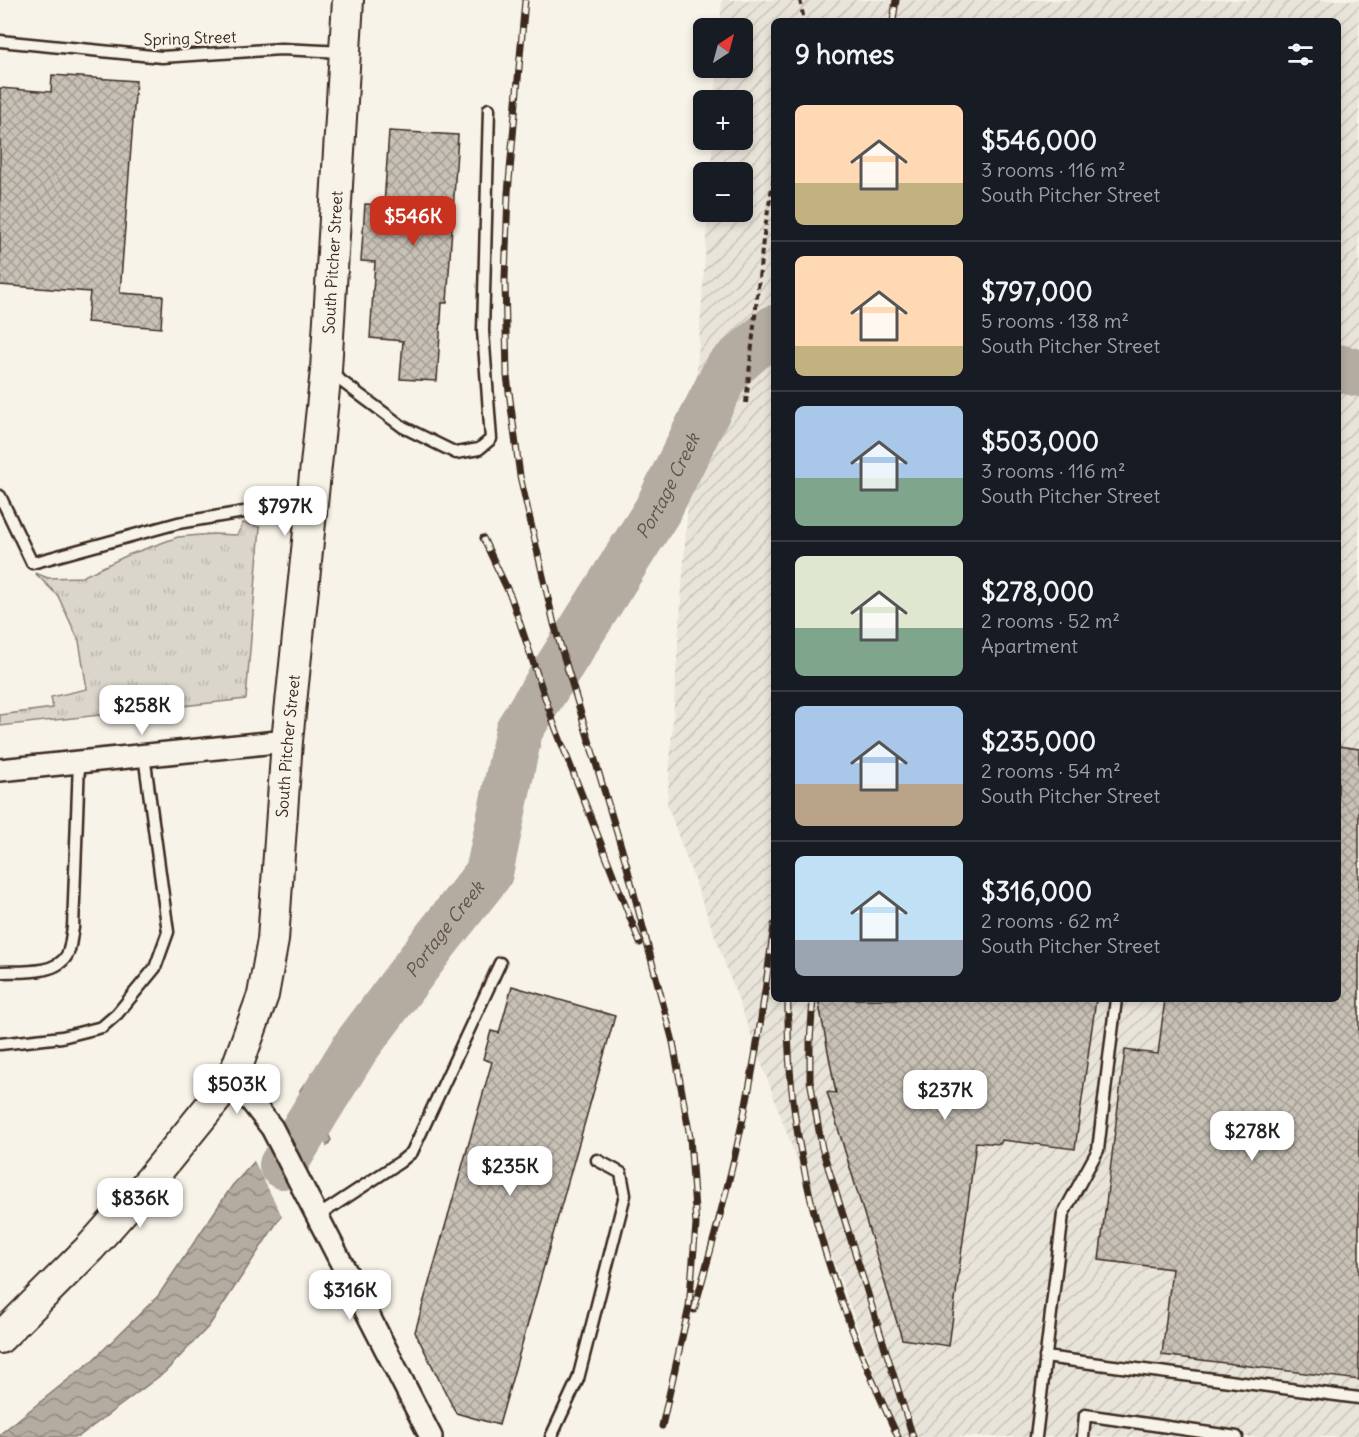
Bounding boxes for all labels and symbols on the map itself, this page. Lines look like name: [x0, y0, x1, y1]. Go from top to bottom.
north arrow: [693, 18, 753, 78]
street label: Spring Street: [143, 26, 237, 50]
street label: South Pitcher Street: [318, 190, 347, 335]
pin: $546K: [371, 196, 455, 247]
water label: Portage Creek: [631, 428, 705, 543]
pin: $797K: [243, 486, 327, 537]
street label: South Pitcher Street: [272, 673, 304, 818]
pin: $258K: [100, 685, 184, 736]
water label: Portage Creek: [400, 875, 490, 982]
pin: $503K: [195, 1064, 279, 1115]
pin: $237K: [903, 1070, 987, 1121]
pin: $278K: [1210, 1111, 1294, 1162]
pin: $235K: [468, 1146, 552, 1197]
pin: $836K: [98, 1178, 182, 1229]
pin: $316K: [308, 1270, 392, 1321]

